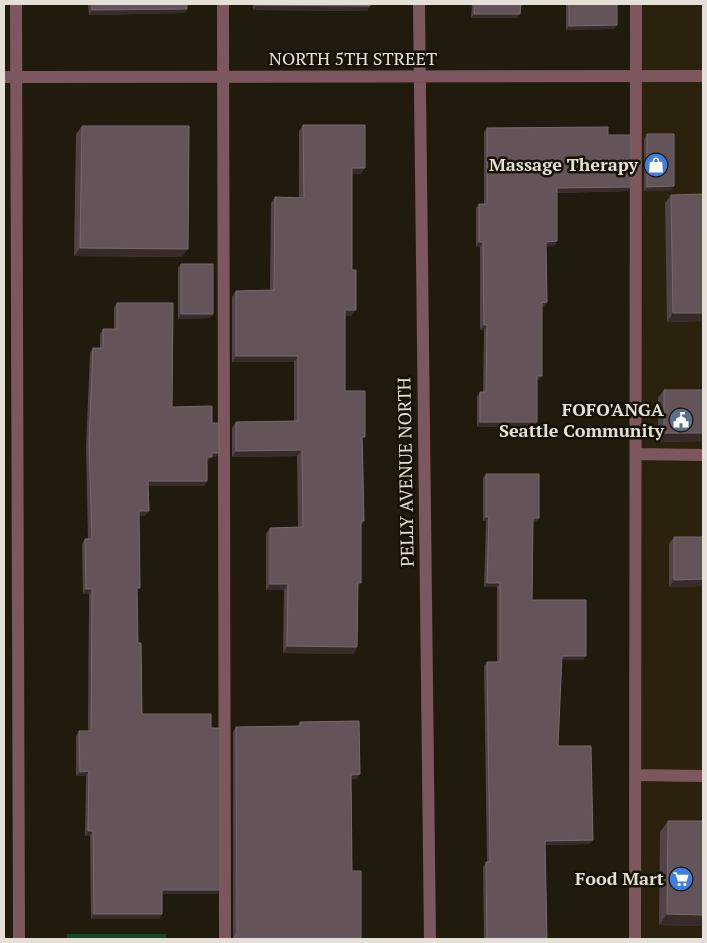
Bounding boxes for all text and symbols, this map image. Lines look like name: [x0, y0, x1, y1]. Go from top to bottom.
street label: NORTH 5TH STREET: [269, 46, 437, 70]
place label: Massage Therapy: [489, 152, 638, 176]
shop icon: Massage Therapy: [643, 152, 669, 178]
street label: PELLY AVENUE NORTH: [391, 377, 419, 567]
place label: FOFO'ANGA Seattle Community: [499, 397, 665, 442]
public building icon: FOFO'ANGA Seattle Community: [668, 407, 694, 433]
place label: Food Mart: [575, 866, 664, 890]
supermarket icon: Food Mart: [668, 866, 694, 892]

